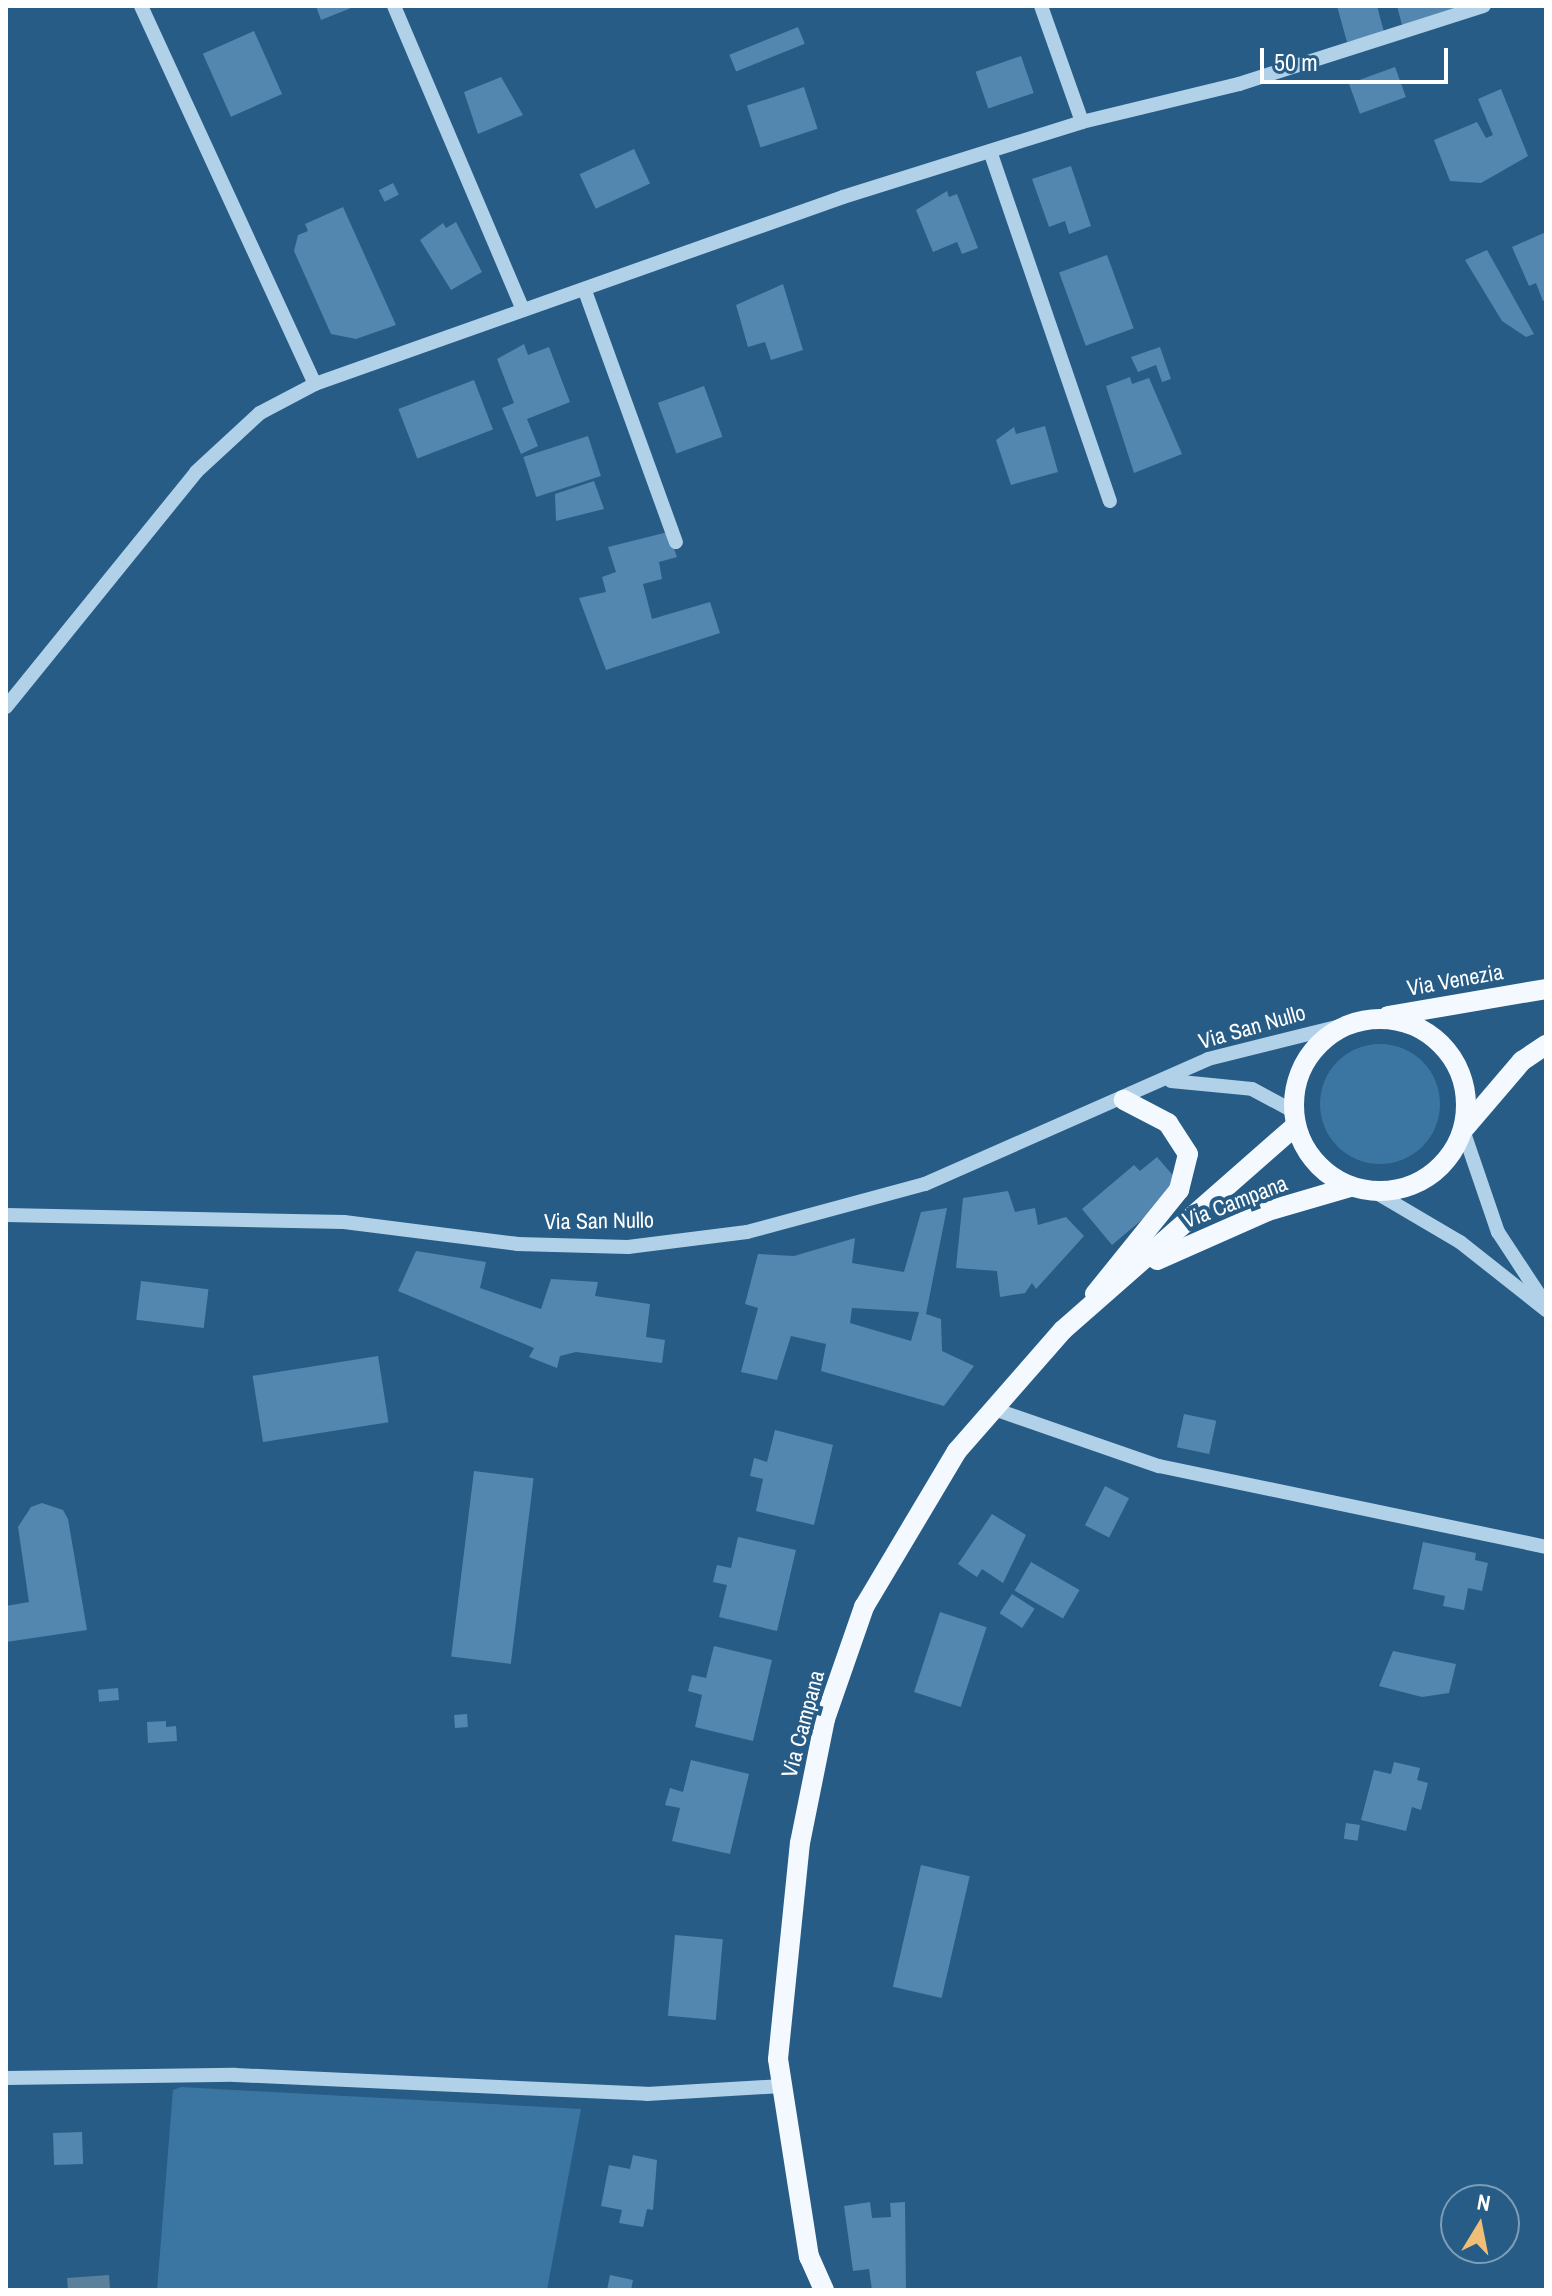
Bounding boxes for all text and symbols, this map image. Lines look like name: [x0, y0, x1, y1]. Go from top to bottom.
scale bar: [1264, 32, 1452, 82]
text: 50 m: [1274, 46, 1318, 78]
street label: Via Venezia: [1405, 959, 1505, 1001]
street label: Via San Nullo: [1195, 999, 1309, 1055]
street label: Via Campana: [1179, 1170, 1291, 1234]
street label: Via San Nullo: [544, 1207, 654, 1235]
street label: Via Campana: [776, 1667, 830, 1781]
north arrow: [1440, 2184, 1520, 2264]
text: N: [1475, 2186, 1493, 2218]

